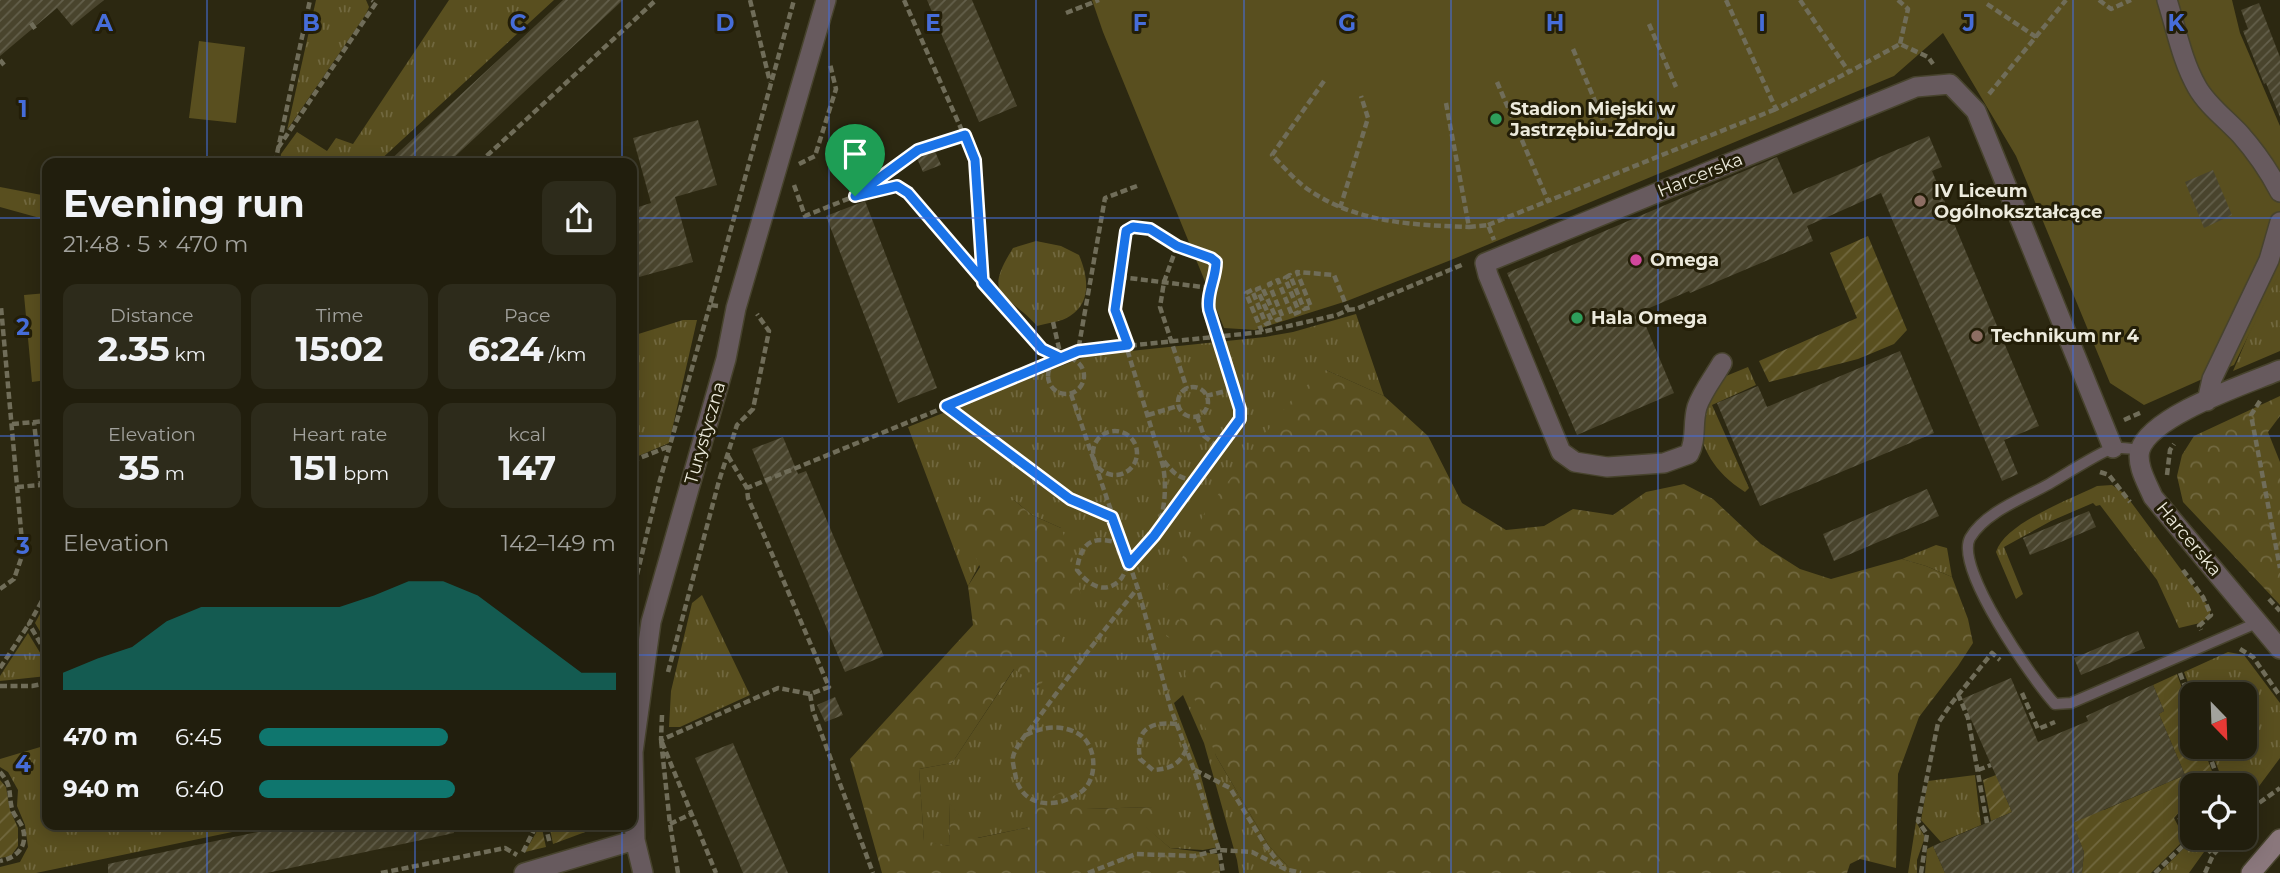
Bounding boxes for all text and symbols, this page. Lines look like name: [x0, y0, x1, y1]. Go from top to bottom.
text: A: [94, 9, 113, 37]
text: B: [302, 9, 320, 37]
text: C: [510, 9, 527, 37]
text: D: [716, 9, 735, 37]
text: E: [925, 9, 941, 37]
text: F: [1133, 9, 1148, 37]
text: G: [1338, 9, 1356, 37]
text: H: [1546, 9, 1564, 37]
text: I: [1758, 9, 1766, 37]
text: J: [1962, 9, 1975, 37]
text: K: [2167, 9, 2185, 37]
text: 1: [18, 95, 28, 123]
place label: Stadion Miejski w Jastrzębiu-Zdroju: [1509, 98, 1676, 141]
marker: Stadion Miejski w Jastrzębiu-Zdroju: [1488, 111, 1504, 127]
pin: [825, 124, 885, 196]
icon: arrive: [836, 135, 874, 173]
street label: Harcerska: [1654, 148, 1746, 202]
text: Evening run: [63, 180, 305, 227]
place label: IV Liceum Ogólnokształcące: [1934, 180, 2102, 223]
button: share: [542, 181, 616, 255]
marker: IV Liceum Ogólnokształcące: [1912, 193, 1928, 209]
text: 21:48 · 5 × 470 m: [63, 230, 248, 258]
place label: Omega: [1650, 249, 1719, 271]
marker: Omega: [1628, 252, 1644, 268]
text: Distance: [110, 304, 194, 327]
text: Time: [316, 304, 363, 327]
text: Pace: [504, 304, 550, 327]
place label: Hala Omega: [1591, 307, 1707, 329]
marker: Hala Omega: [1569, 310, 1585, 326]
text: 2: [16, 313, 30, 341]
place label: Technikum nr 4: [1991, 325, 2140, 347]
text: 2.35: [98, 327, 170, 370]
text: 15:02: [295, 327, 383, 370]
text: 6:24: [468, 327, 544, 370]
marker: Technikum nr 4: [1969, 328, 1985, 344]
text: km: [170, 343, 206, 366]
text: /km: [544, 343, 587, 366]
street label: Turystyczna: [680, 379, 730, 487]
text: Elevation: [108, 423, 196, 446]
text: Heart rate: [292, 423, 387, 446]
text: kcal: [508, 423, 546, 446]
text: 35: [119, 446, 160, 489]
text: 151: [290, 446, 338, 489]
text: 147: [498, 446, 556, 489]
text: m: [160, 462, 185, 485]
text: bpm: [338, 462, 389, 485]
street label: Harcerska: [2152, 497, 2226, 581]
text: Elevation: [63, 529, 169, 557]
text: 142–149 m: [501, 529, 616, 557]
text: 3: [15, 532, 30, 560]
north arrow: [2180, 682, 2258, 760]
map controls: [2180, 682, 2257, 850]
text: 470 m: [63, 723, 138, 751]
text: 6:45: [175, 723, 222, 751]
text: 4: [15, 750, 31, 778]
button: locate: [2180, 773, 2257, 850]
text: 940 m: [63, 775, 140, 803]
text: 6:40: [175, 775, 224, 803]

